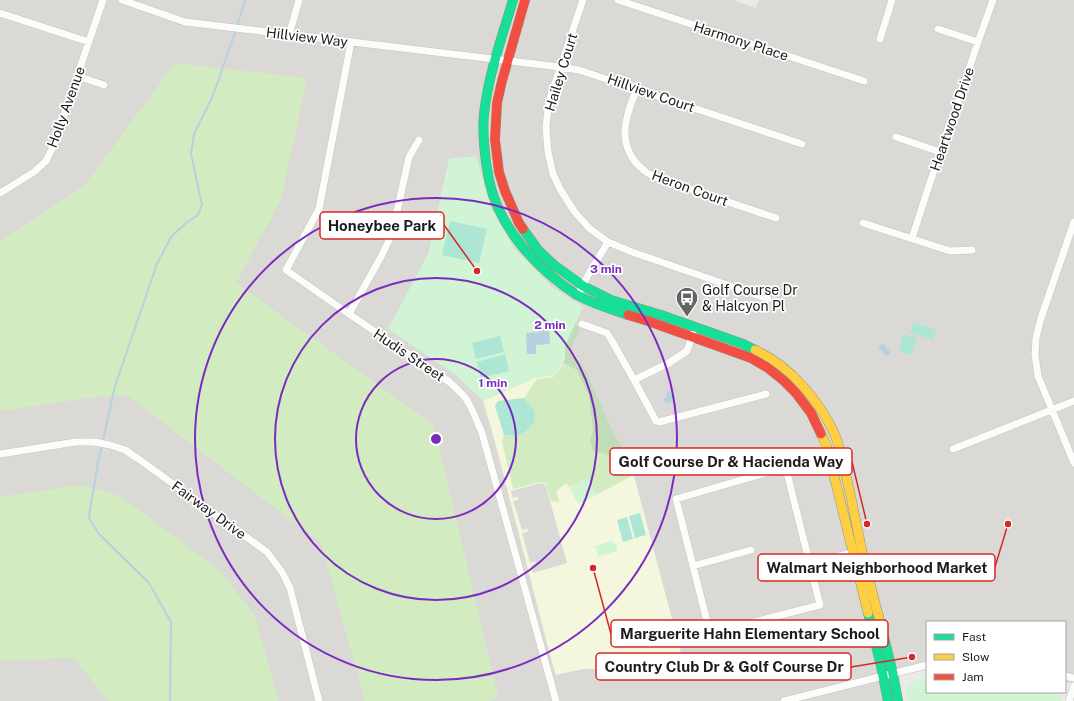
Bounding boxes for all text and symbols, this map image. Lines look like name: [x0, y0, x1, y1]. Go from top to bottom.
street label: Harmony Place: [691, 18, 791, 64]
street label: Hillview Way: [265, 24, 349, 50]
street label: Hailey Court: [542, 31, 580, 113]
street label: Holly Avenue: [44, 64, 88, 150]
street label: Heartwood Drive: [927, 65, 977, 173]
street label: Hillview Court: [605, 71, 697, 115]
street label: Heron Court: [650, 167, 730, 209]
callout: Honeybee Park: [320, 212, 444, 239]
text: Honeybee Park: [328, 217, 437, 234]
text: 3 min: [590, 262, 622, 276]
place label: Golf Course Dr & Halcyon Pl: [702, 282, 798, 314]
bus stop icon: Golf Course Dr & Halcyon Pl: [674, 285, 700, 318]
text: 2 min: [534, 318, 566, 332]
street label: Hudis Street: [370, 325, 448, 385]
text: 1 min: [479, 376, 507, 390]
centre of rings: [429, 432, 443, 446]
callout: Golf Course Dr & Hacienda Way: [610, 448, 852, 475]
text: Golf Course Dr & Hacienda Way: [619, 453, 844, 470]
street label: Fairway Drive: [169, 478, 249, 542]
callout: Walmart Neighborhood Market: [758, 554, 995, 581]
text: Walmart Neighborhood Market: [766, 559, 988, 576]
callout: Marguerite Hahn Elementary School: [611, 620, 888, 647]
legend: [926, 621, 1066, 693]
text: Marguerite Hahn Elementary School: [620, 625, 880, 642]
text: Fast: [962, 630, 987, 644]
text: Slow: [962, 650, 990, 664]
callout: Country Club Dr & Golf Course Dr: [596, 653, 851, 680]
text: Country Club Dr & Golf Course Dr: [604, 658, 844, 675]
text: Jam: [962, 670, 984, 684]

